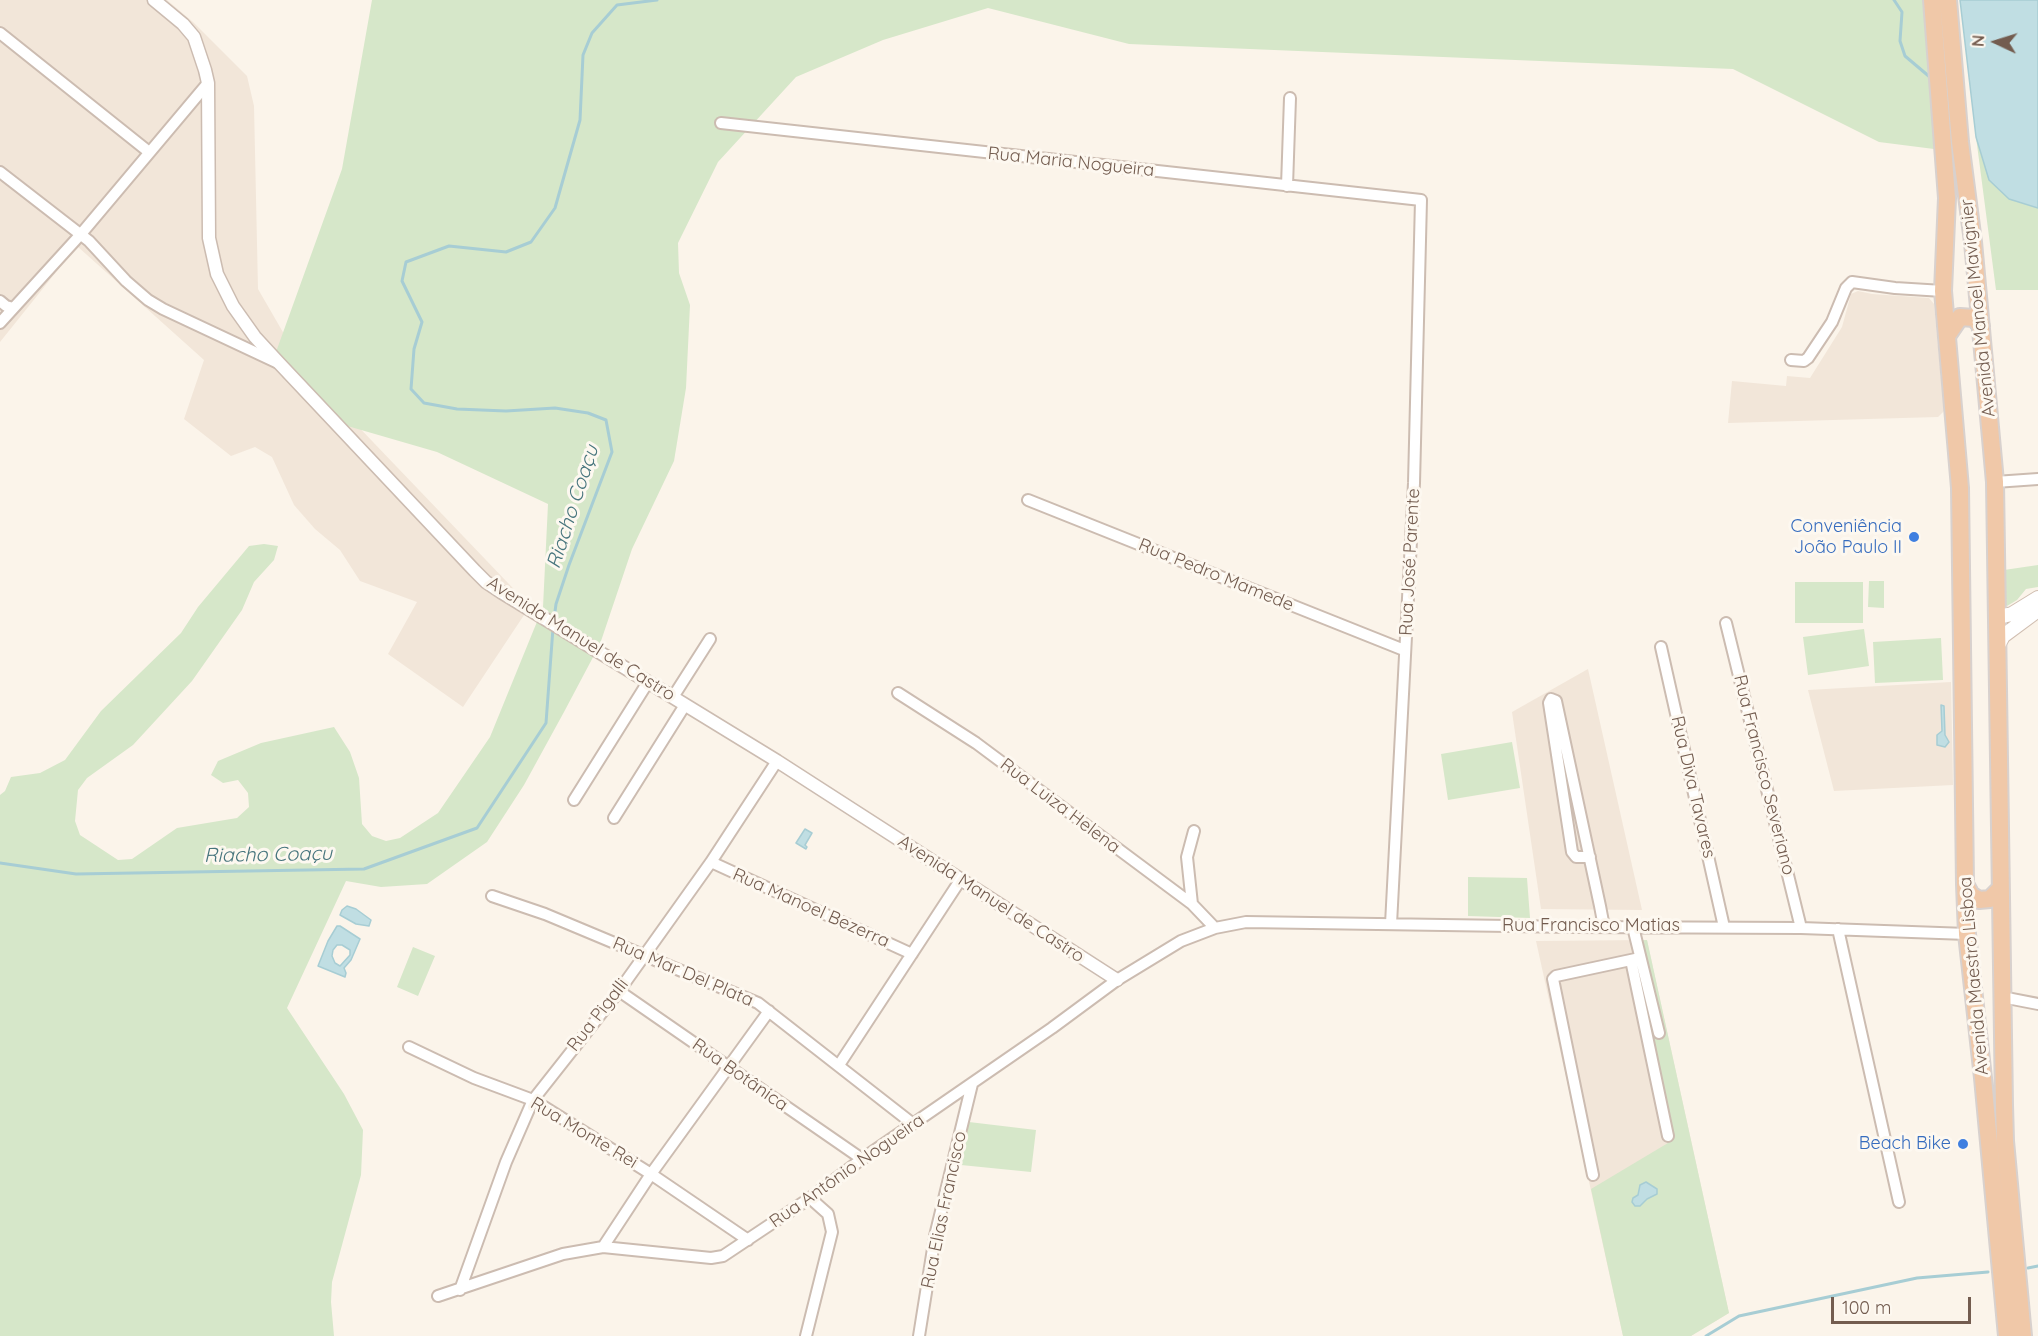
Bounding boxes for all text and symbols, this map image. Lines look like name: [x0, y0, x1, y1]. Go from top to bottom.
north arrow: [1966, 12, 2026, 72]
text: N: [1968, 34, 1988, 47]
street label: Rua Maria Nogueira: [987, 143, 1155, 181]
street label: Avenida Manoel Mavignier: [1956, 198, 2000, 418]
water label: Riacho Coaçu: [542, 442, 604, 572]
street label: Rua José Parente: [1395, 488, 1425, 636]
place label: Conveniência João Paulo II: [1791, 516, 1902, 558]
marker: Conveniência João Paulo II: [1907, 530, 1921, 544]
street label: Rua Pedro Mamede: [1135, 534, 1297, 616]
street label: Avenida Manuel de Castro: [483, 572, 679, 706]
street label: Rua Francisco Severiano: [1729, 673, 1799, 877]
street label: Rua Diva Tavares: [1666, 714, 1720, 860]
street label: Rua Luiza Helena: [996, 754, 1124, 858]
street label: Avenida Manuel de Castro: [894, 831, 1088, 967]
water label: Riacho Coaçu: [204, 842, 332, 868]
street label: Rua Manoel Bezerra: [729, 864, 893, 952]
street label: Avenida Maestro Lisboa: [1955, 876, 1993, 1076]
street label: Rua Francisco Matias: [1502, 915, 1680, 937]
street label: Rua Mar Del Plata: [609, 933, 757, 1011]
street label: Rua Pigalli: [563, 974, 633, 1056]
street label: Rua Botânica: [688, 1034, 792, 1116]
street label: Rua Monte Rei: [526, 1093, 642, 1173]
street label: Rua Antônio Nogueira: [765, 1109, 929, 1233]
street label: Rua Elias Francisco: [917, 1129, 971, 1291]
place label: Beach Bike: [1859, 1133, 1951, 1155]
marker: Beach Bike: [1956, 1137, 1970, 1151]
scale bar: [1834, 1285, 1974, 1323]
text: 100 m: [1842, 1296, 1891, 1319]

